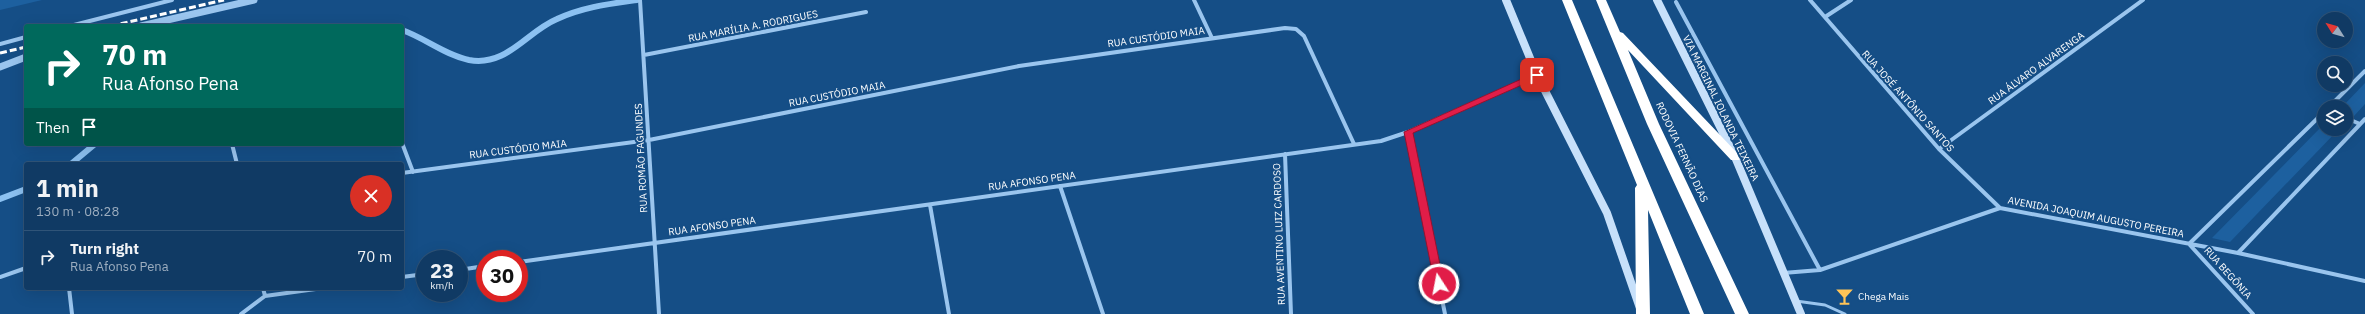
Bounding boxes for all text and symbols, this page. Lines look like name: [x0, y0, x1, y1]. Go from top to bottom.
street label: RUA MARÍLIA A. RODRIGUES: [687, 7, 819, 45]
north arrow: [2317, 12, 2353, 48]
map controls: [2317, 12, 2353, 136]
street label: RUA CUSTÓDIO MAIA: [1107, 24, 1206, 50]
street label: RUA ÁLVARO ALVARENGA: [1985, 28, 2087, 107]
street label: VIA MARGINAL IOLANDA TEIXEIRA: [1680, 33, 1762, 184]
text: 70 m: [102, 36, 167, 73]
icon: right: [36, 40, 88, 92]
street label: RUA JOSÉ ANTÔNIO SANTOS: [1859, 48, 1957, 155]
button: search: [2317, 56, 2353, 92]
pin: [1520, 58, 1554, 92]
icon: arrive: [1526, 64, 1548, 86]
text: Rua Afonso Pena: [102, 72, 239, 95]
street label: RUA CUSTÓDIO MAIA: [788, 78, 887, 110]
street label: RODOVIA FERNÃO DIAS: [1653, 100, 1711, 205]
button: layers: [2317, 100, 2353, 136]
street label: RUA ROMÃO FAGUNDES: [632, 103, 650, 213]
icon: arrive: [78, 116, 100, 138]
text: Then: [36, 118, 70, 137]
street label: RUA CUSTÓDIO MAIA: [469, 137, 568, 161]
street label: RUA AVENTINO LUIZ CARDOSO: [1270, 163, 1288, 305]
street label: RUA AFONSO PENA: [987, 168, 1077, 194]
text: 1 min: [36, 172, 99, 204]
button: close: [350, 175, 392, 217]
street label: AVENIDA JOAQUIM AUGUSTO PEREIRA: [2007, 194, 2186, 241]
text: 130 m · 08:28: [36, 203, 119, 220]
street label: RUA AFONSO PENA: [667, 213, 757, 239]
text: Turn right: [70, 239, 139, 258]
street label: RUA BEGÔNIA: [2201, 244, 2255, 302]
icon: right: [36, 246, 58, 268]
text: 70 m: [357, 247, 392, 266]
speed limit sign: 30: [476, 250, 528, 302]
text: 23: [430, 257, 454, 284]
text: Rua Afonso Pena: [70, 258, 169, 275]
position arrow: [1418, 263, 1460, 305]
text: km/h: [430, 279, 454, 292]
bar icon: Chega Mais: [1835, 286, 1855, 306]
place label: Chega Mais: [1858, 290, 1909, 303]

